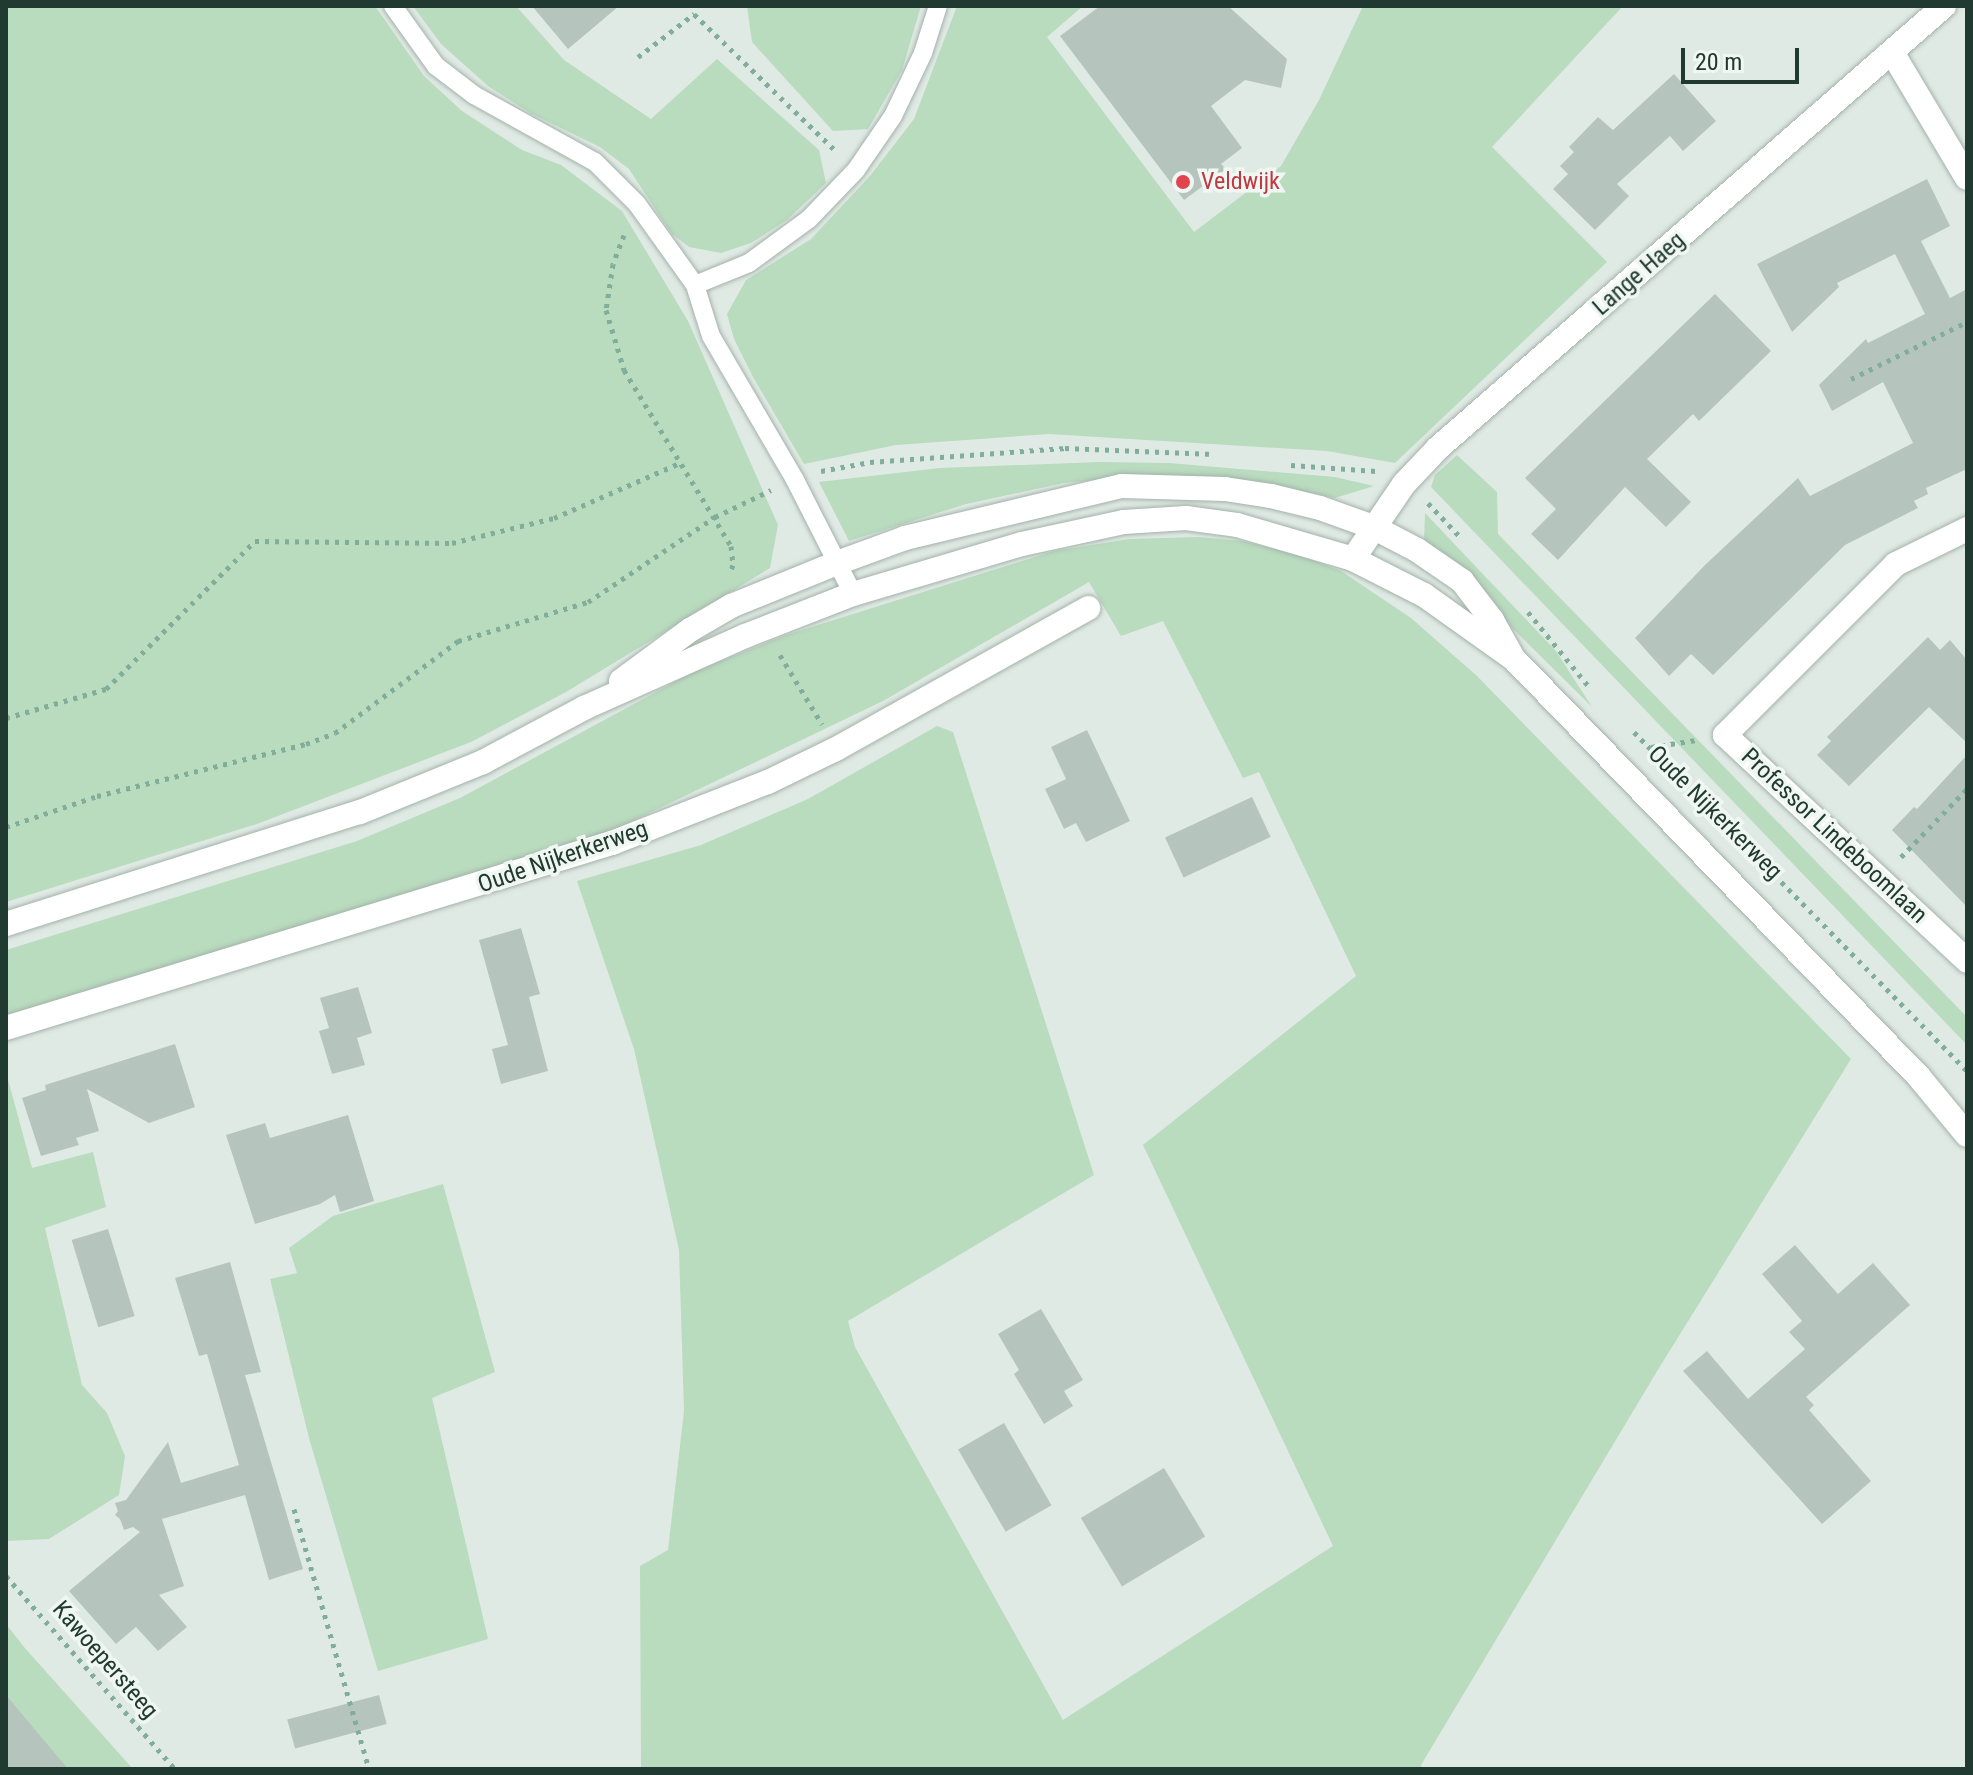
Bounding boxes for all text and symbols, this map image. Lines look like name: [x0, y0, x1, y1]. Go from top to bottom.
scale bar: [1685, 32, 1803, 82]
text: 20 m: [1695, 48, 1742, 76]
place label: Veldwijk: [1201, 168, 1280, 196]
marker: Veldwijk: [1172, 171, 1194, 193]
street label: Lange Haeg: [1587, 226, 1691, 322]
street label: Oude Nijkerkerweg: [1642, 740, 1788, 886]
street label: Professor Lindeboomlaan: [1735, 742, 1933, 930]
street label: Oude Nijkerkerweg: [474, 814, 652, 900]
street label: Kawoepersteeg: [46, 1595, 164, 1725]

